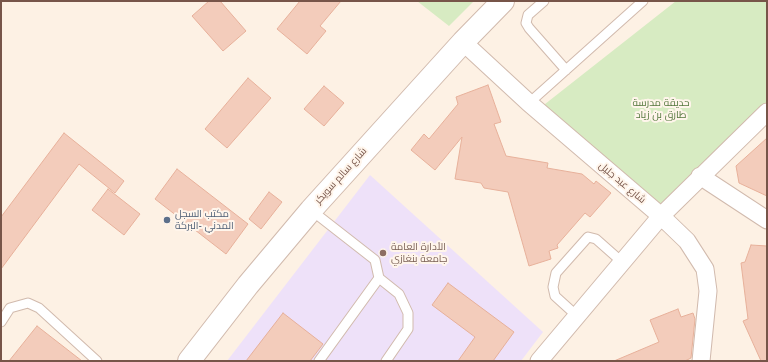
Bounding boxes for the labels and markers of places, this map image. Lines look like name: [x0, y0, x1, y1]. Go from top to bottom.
place label: مكتب السجل المدني -البركة: [175, 208, 234, 232]
marker: مكتب السجل المدني -البركة: [162, 215, 172, 225]
place label: الأدارة العامة جامعة بنغازي: [391, 241, 447, 264]
marker: الأدارة العامة جامعة بنغازي: [378, 248, 388, 258]

